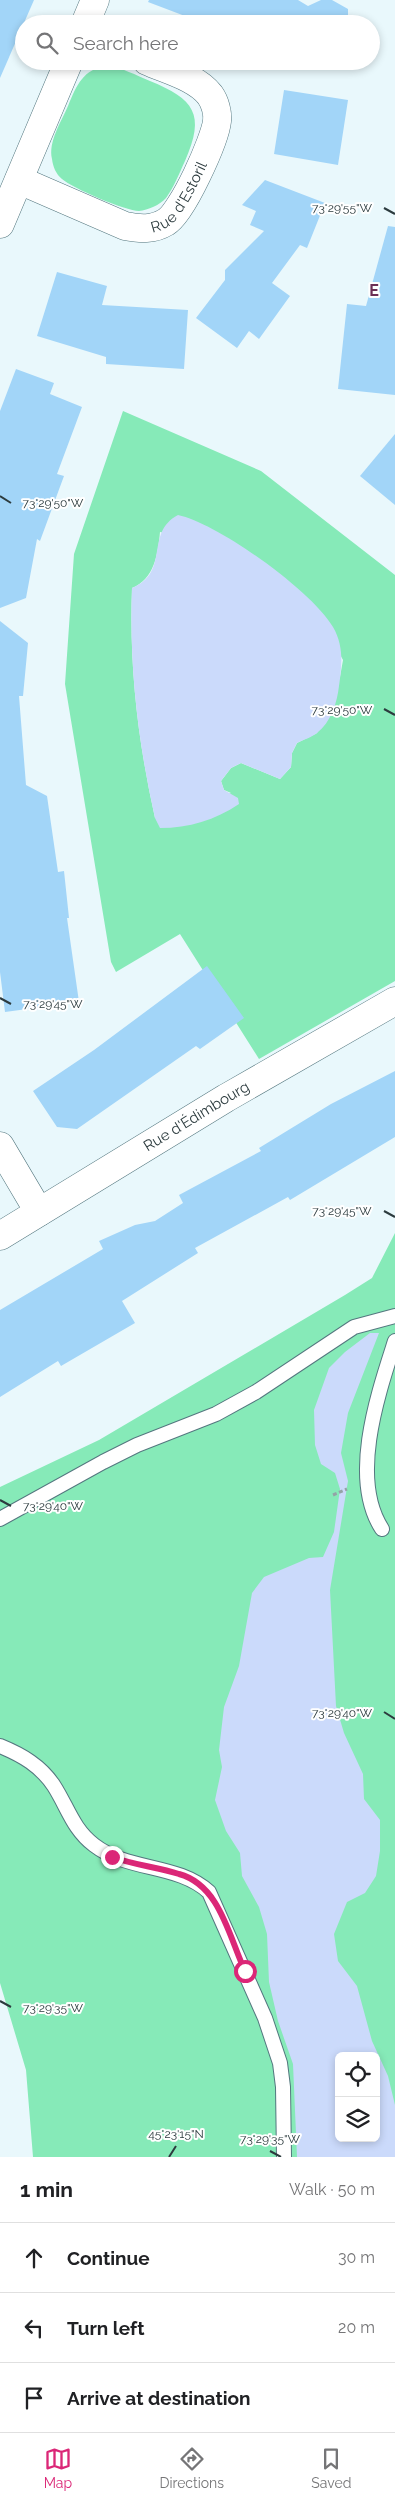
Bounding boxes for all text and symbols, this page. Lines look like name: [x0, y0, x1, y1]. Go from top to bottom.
search box: [15, 15, 380, 70]
icon: search: [33, 29, 61, 57]
text: Search here: [73, 32, 179, 54]
street label: Rue d'Estoril: [149, 158, 211, 237]
text: 73°29'55"W: [312, 201, 372, 215]
district label: E: [369, 281, 379, 300]
text: 73°29'50"W: [23, 496, 84, 510]
text: 73°29'50"W: [312, 703, 373, 717]
text: 73°29'45"W: [23, 997, 83, 1011]
street label: Rue d'Édimbourg: [140, 1078, 252, 1155]
text: 73°29'45"W: [312, 1204, 372, 1218]
text: 73°29'40"W: [23, 1499, 84, 1513]
text: 73°29'40"W: [312, 1706, 373, 1720]
route end: [101, 1846, 124, 1869]
route start: [234, 1960, 257, 1983]
text: 73°29'35"W: [23, 2001, 83, 2015]
map controls: [335, 2052, 380, 2142]
button: locate: [335, 2052, 380, 2097]
button: layers: [335, 2097, 380, 2142]
text: 45°23'15"N: [148, 2127, 204, 2141]
text: 73°29'35"W: [240, 2132, 300, 2146]
text: 1 min: [20, 2177, 73, 2202]
text: Walk · 50 m: [289, 2180, 375, 2199]
icon: ahead: [20, 2244, 48, 2272]
text: Continue: [67, 2247, 150, 2269]
text: 30 m: [338, 2248, 375, 2267]
icon: left: [20, 2314, 48, 2342]
text: Turn left: [67, 2317, 144, 2339]
text: 20 m: [338, 2318, 375, 2337]
icon: arrive: [20, 2384, 48, 2412]
text: Arrive at destination: [67, 2387, 251, 2409]
tab: Map: [44, 2445, 72, 2491]
tab: Directions: [159, 2445, 224, 2491]
tab: Saved: [311, 2445, 351, 2491]

